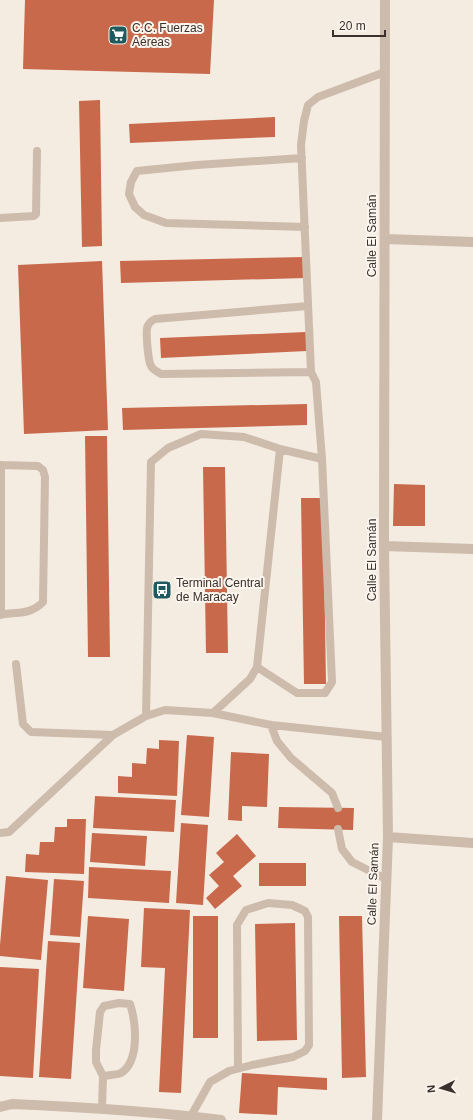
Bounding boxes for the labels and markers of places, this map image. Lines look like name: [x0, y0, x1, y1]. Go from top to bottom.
place label: C.C. Fuerzas Aéreas: [132, 21, 203, 49]
supermarket icon: C.C. Fuerzas Aéreas: [107, 24, 129, 46]
place label: Terminal Central de Maracay: [176, 576, 263, 604]
bus stop icon: Terminal Central de Maracay: [151, 579, 173, 601]

